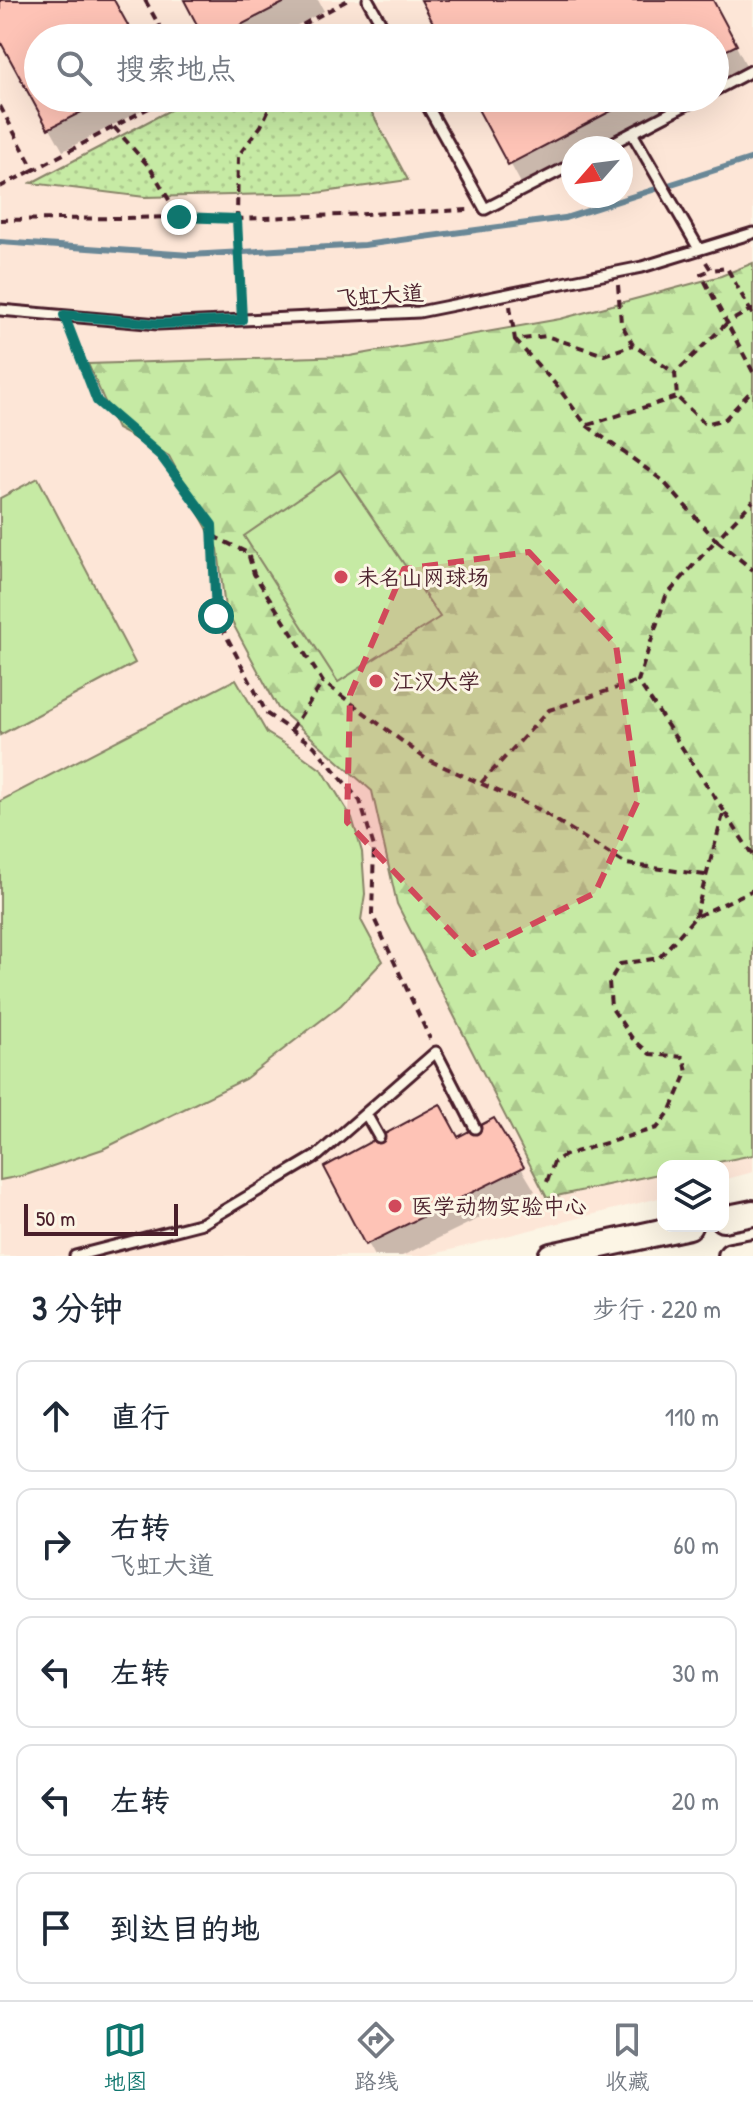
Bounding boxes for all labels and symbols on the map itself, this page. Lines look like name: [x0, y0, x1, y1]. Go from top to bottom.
north arrow: [561, 136, 633, 208]
route end: [161, 199, 197, 235]
street label: 飞虹大道: [335, 277, 425, 313]
place label: 未名山网球场: [357, 562, 489, 592]
marker: 未名山网球场: [332, 568, 350, 586]
route start: [198, 598, 234, 634]
place label: 江汉大学: [392, 666, 480, 696]
marker: 江汉大学: [367, 672, 385, 690]
place label: 医学动物实验中心: [411, 1191, 587, 1221]
marker: 医学动物实验中心: [386, 1197, 404, 1215]
scale bar: [24, 1200, 178, 1236]

